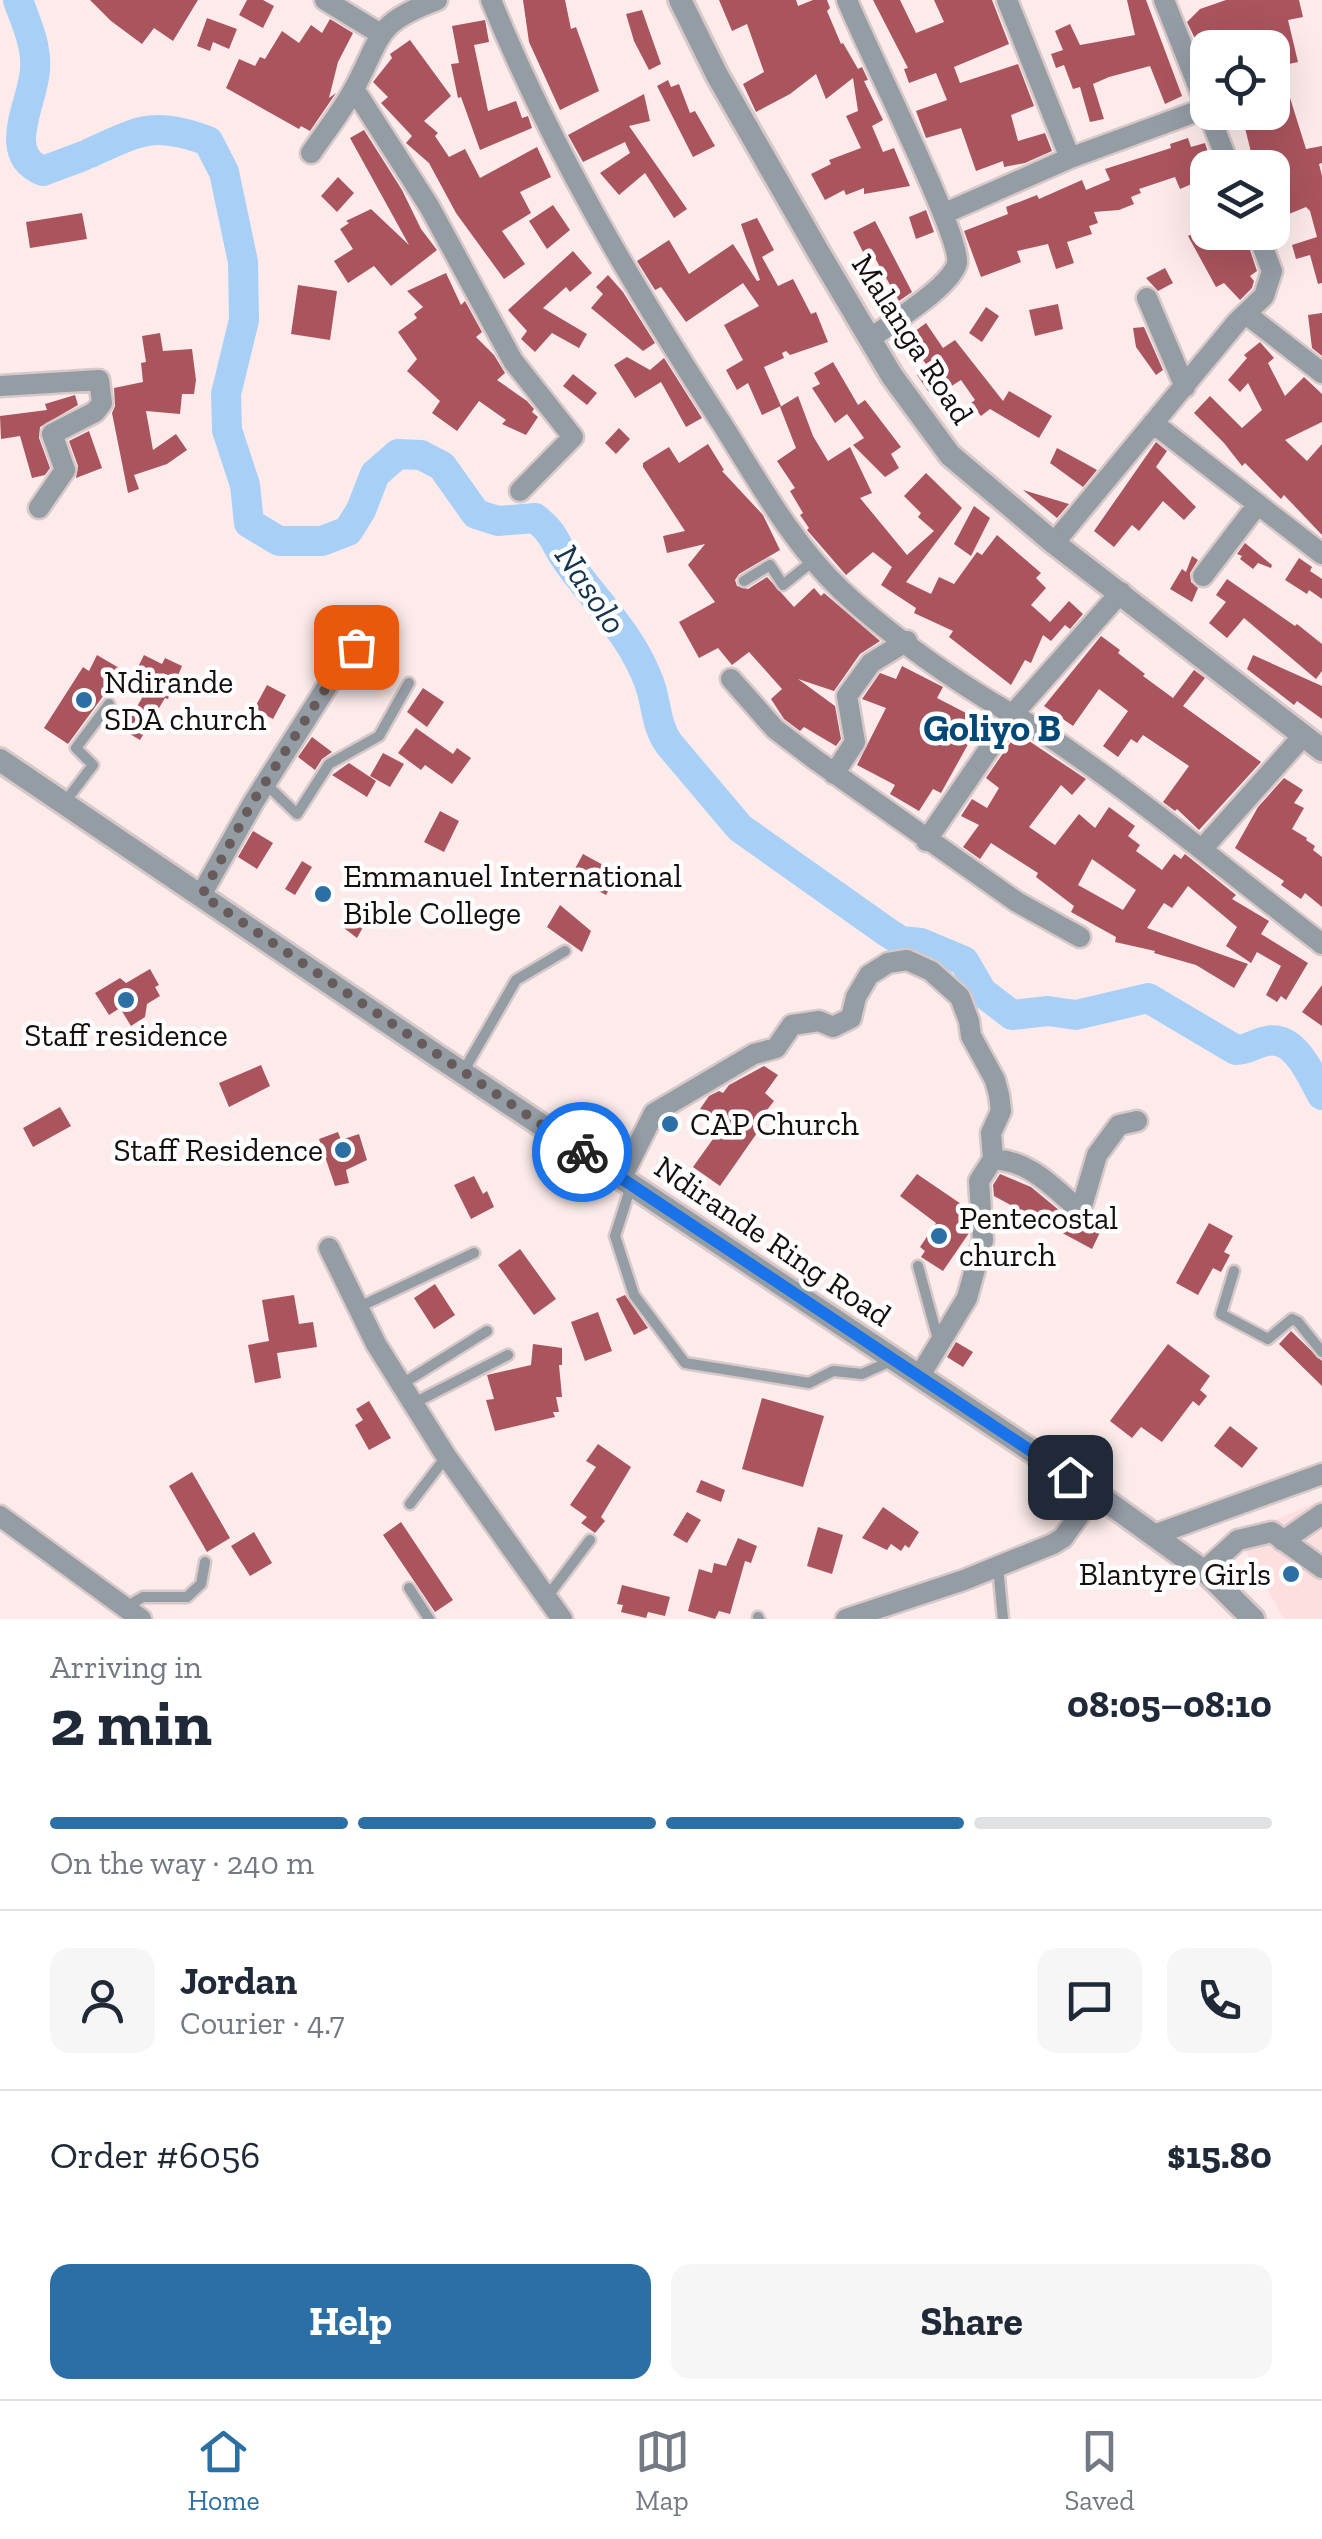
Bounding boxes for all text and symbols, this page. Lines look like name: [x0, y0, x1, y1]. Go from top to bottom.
map controls: [1190, 30, 1290, 250]
button: locate: [1190, 30, 1290, 130]
button: layers: [1190, 150, 1290, 250]
street label: Malanga Road: [844, 247, 982, 431]
water label: Nasolo: [546, 536, 636, 642]
pin: [314, 605, 399, 690]
icon: bag: [329, 620, 384, 675]
place label: Ndirande SDA church: [104, 663, 266, 738]
marker: Ndirande SDA church: [73, 689, 95, 711]
district label: Goliyo B: [923, 705, 1061, 751]
place label: Emmanuel International Bible College: [343, 857, 682, 932]
marker: Emmanuel International Bible College: [312, 883, 334, 905]
marker: Staff residence: [115, 989, 137, 1011]
place label: Staff residence: [24, 1016, 228, 1054]
courier: [532, 1102, 632, 1202]
place label: CAP Church: [690, 1105, 859, 1143]
marker: CAP Church: [659, 1113, 681, 1135]
icon: bike: [555, 1125, 610, 1180]
place label: Staff Residence: [114, 1131, 323, 1169]
marker: Staff Residence: [332, 1139, 354, 1161]
street label: Ndirande Ring Road: [647, 1148, 899, 1335]
place label: Pentecostal church: [959, 1199, 1118, 1274]
marker: Pentecostal church: [928, 1225, 950, 1247]
pin: [1028, 1435, 1113, 1520]
icon: home: [1043, 1450, 1098, 1505]
place label: Blantyre Girls: [1079, 1555, 1271, 1593]
marker: Blantyre Girls: [1280, 1563, 1302, 1585]
text: Arriving in: [50, 1648, 202, 1686]
text: 08:05–08:10: [1067, 1681, 1272, 1727]
text: 2 min: [50, 1684, 212, 1762]
text: On the way · 240 m: [50, 1844, 314, 1882]
button: person: [50, 1948, 155, 2053]
button: chat: [1037, 1948, 1142, 2053]
button: phone: [1167, 1948, 1272, 2053]
text: Jordan: [180, 1958, 297, 2004]
text: Courier · 4.7: [180, 2004, 344, 2042]
text: Order #6056: [50, 2132, 261, 2178]
text: $15.80: [1167, 2132, 1272, 2178]
button: Help: [50, 2264, 651, 2379]
button: Share: [671, 2264, 1272, 2379]
tab: Home: [187, 2424, 260, 2517]
tab: Map: [635, 2424, 690, 2517]
tab: Saved: [1064, 2424, 1135, 2517]

